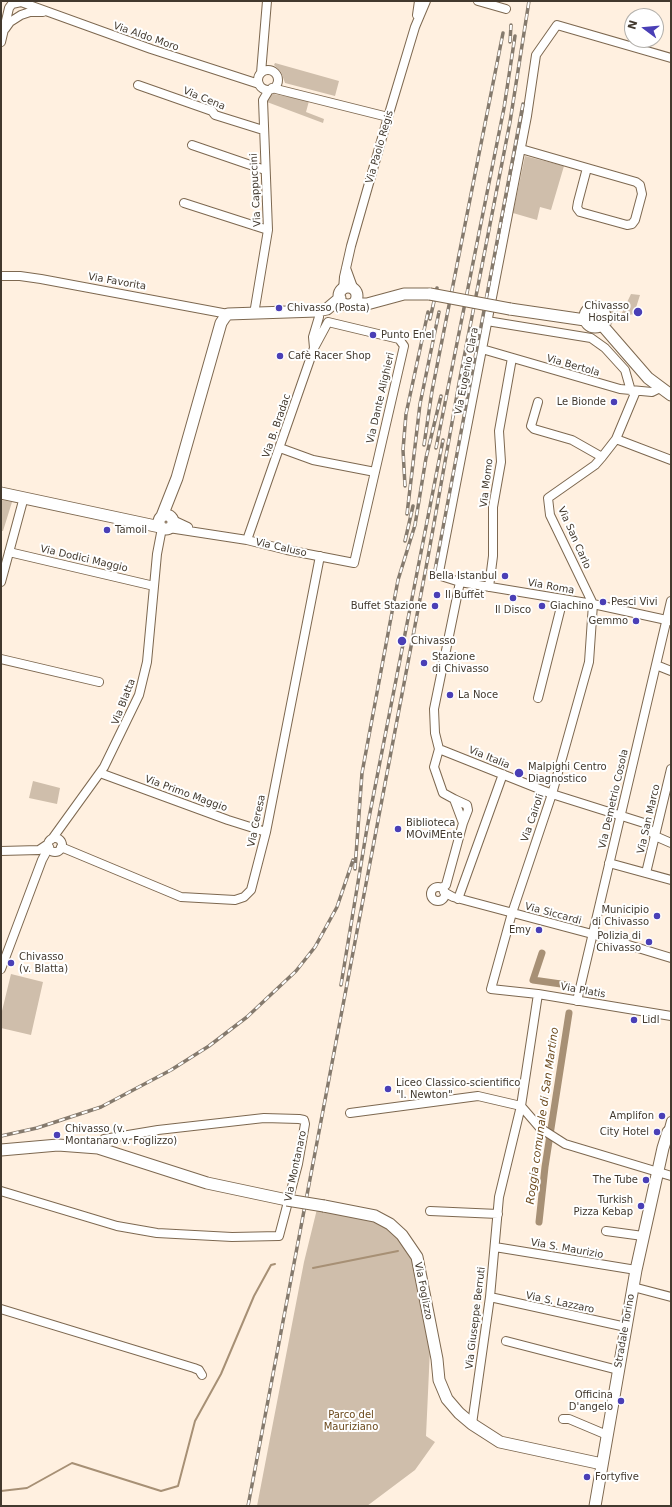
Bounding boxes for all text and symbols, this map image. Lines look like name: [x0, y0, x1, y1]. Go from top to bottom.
north arrow: [624, 8, 664, 48]
text: N: [625, 19, 640, 31]
street label: Via Aldo Moro: [112, 20, 180, 54]
street label: Via Cena: [181, 85, 227, 113]
street label: Via Paolo Regis: [364, 109, 396, 185]
street label: Via Cappuccini: [248, 153, 264, 227]
street label: Via Favorita: [87, 271, 147, 293]
place label: Chivasso Hospital: [584, 300, 629, 324]
place label: Chivasso (Posta): [287, 302, 370, 314]
marker: Chivasso (Posta): [274, 303, 284, 313]
marker: Chivasso Hospital: [632, 306, 644, 318]
street label: Via Eugenio Clara: [453, 326, 481, 416]
place label: Punto Enel: [381, 329, 434, 341]
marker: Punto Enel: [368, 330, 378, 340]
place label: Cafè Racer Shop: [288, 350, 371, 362]
marker: Cafè Racer Shop: [275, 351, 285, 361]
street label: Via Dante Alighieri: [365, 351, 397, 445]
street label: Via Bertola: [545, 353, 601, 379]
street label: Via B. Bradac: [260, 392, 294, 460]
place label: Le Bionde: [557, 396, 606, 408]
marker: Le Bionde: [609, 397, 619, 407]
street label: Via Momo: [478, 458, 496, 508]
street label: Via San Carlo: [555, 505, 593, 571]
place label: Tamoil: [115, 524, 147, 536]
marker: Tamoil: [102, 525, 112, 535]
street label: Via Caluso: [254, 536, 308, 560]
street label: Via Dodici Maggio: [39, 543, 129, 575]
place label: Bella Istanbul: [429, 570, 497, 582]
marker: Bella Istanbul: [500, 571, 510, 581]
street label: Via Roma: [527, 577, 575, 597]
place label: Il Buffet: [445, 589, 484, 601]
marker: Il Buffet: [432, 590, 442, 600]
marker: Il Disco: [508, 593, 518, 603]
place label: Pesci Vivi: [611, 596, 658, 608]
marker: Pesci Vivi: [598, 597, 608, 607]
place label: Buffet Stazione: [351, 600, 427, 612]
place label: Giachino: [550, 600, 594, 612]
marker: Buffet Stazione: [430, 601, 440, 611]
marker: Giachino: [537, 601, 547, 611]
place label: Il Disco: [495, 604, 531, 616]
place label: Gemmo: [588, 615, 628, 627]
marker: Gemmo: [631, 616, 641, 626]
marker: Chivasso: [396, 635, 408, 647]
place label: Chivasso: [411, 635, 456, 647]
place label: Stazione di Chivasso: [432, 651, 489, 674]
marker: Stazione di Chivasso: [419, 658, 429, 668]
street label: Via Blatta: [110, 677, 138, 727]
place label: La Noce: [458, 689, 498, 701]
marker: La Noce: [445, 690, 455, 700]
street label: Via Italia: [467, 744, 511, 772]
street label: Via Demetrio Cosola: [597, 748, 631, 850]
place label: Malpighi Centro Diagnostico: [528, 761, 607, 784]
marker: Malpighi Centro Diagnostico: [513, 767, 525, 779]
street label: Via Primo Maggio: [143, 774, 229, 814]
street label: Via San Marco: [635, 783, 663, 855]
street label: Via Cairoli: [519, 792, 547, 844]
street label: Via Ceresa: [246, 794, 268, 848]
place label: Biblioteca MOviMEnte: [406, 817, 463, 840]
marker: Biblioteca MOviMEnte: [393, 824, 403, 834]
street label: Via Siccardi: [523, 901, 583, 927]
place label: Municipio di Chivasso: [592, 904, 649, 928]
marker: Municipio di Chivasso: [652, 911, 662, 921]
place label: Emy: [509, 924, 531, 936]
marker: Emy: [534, 925, 544, 935]
place label: Polizia di Chivasso: [596, 930, 641, 954]
marker: Polizia di Chivasso: [644, 937, 654, 947]
place label: Chivasso (v. Blatta): [19, 951, 68, 974]
marker: Chivasso (v. Blatta): [6, 958, 16, 968]
street label: Via Platis: [560, 981, 606, 1001]
place label: Lidl: [642, 1014, 659, 1026]
marker: Lidl: [629, 1015, 639, 1025]
water label: Roggia comunale di San Martino: [524, 1027, 562, 1205]
place label: Liceo Classico-scientifico "I. Newton": [396, 1077, 520, 1100]
marker: Liceo Classico-scientifico "I. Newton": [383, 1084, 393, 1094]
place label: Amplifon: [610, 1110, 654, 1122]
marker: Amplifon: [657, 1111, 667, 1121]
place label: Chivasso (v. Montanaro v. Foglizzo): [65, 1123, 177, 1146]
place label: City Hotel: [600, 1126, 649, 1138]
marker: City Hotel: [652, 1127, 662, 1137]
street label: Via Montanaro: [283, 1129, 309, 1203]
marker: Chivasso (v. Montanaro v. Foglizzo): [52, 1130, 62, 1140]
place label: The Tube: [593, 1174, 638, 1186]
marker: The Tube: [641, 1175, 651, 1185]
place label: Turkish Pizza Kebap: [574, 1194, 633, 1218]
marker: Turkish Pizza Kebap: [636, 1201, 646, 1211]
street label: Via S. Maurizio: [530, 1237, 604, 1261]
street label: Via Foglizzo: [412, 1261, 434, 1321]
street label: Via Giuseppe Berruti: [464, 1266, 488, 1370]
street label: Via S. Lazzaro: [525, 1290, 595, 1316]
street label: Stradale Torino: [613, 1293, 637, 1369]
place label: Officina D'angelo: [569, 1389, 613, 1412]
marker: Officina D'angelo: [616, 1396, 626, 1406]
park label: Parco del Mauriziano: [324, 1409, 378, 1432]
place label: Fortyfive: [595, 1471, 639, 1483]
marker: Fortyfive: [582, 1472, 592, 1482]

